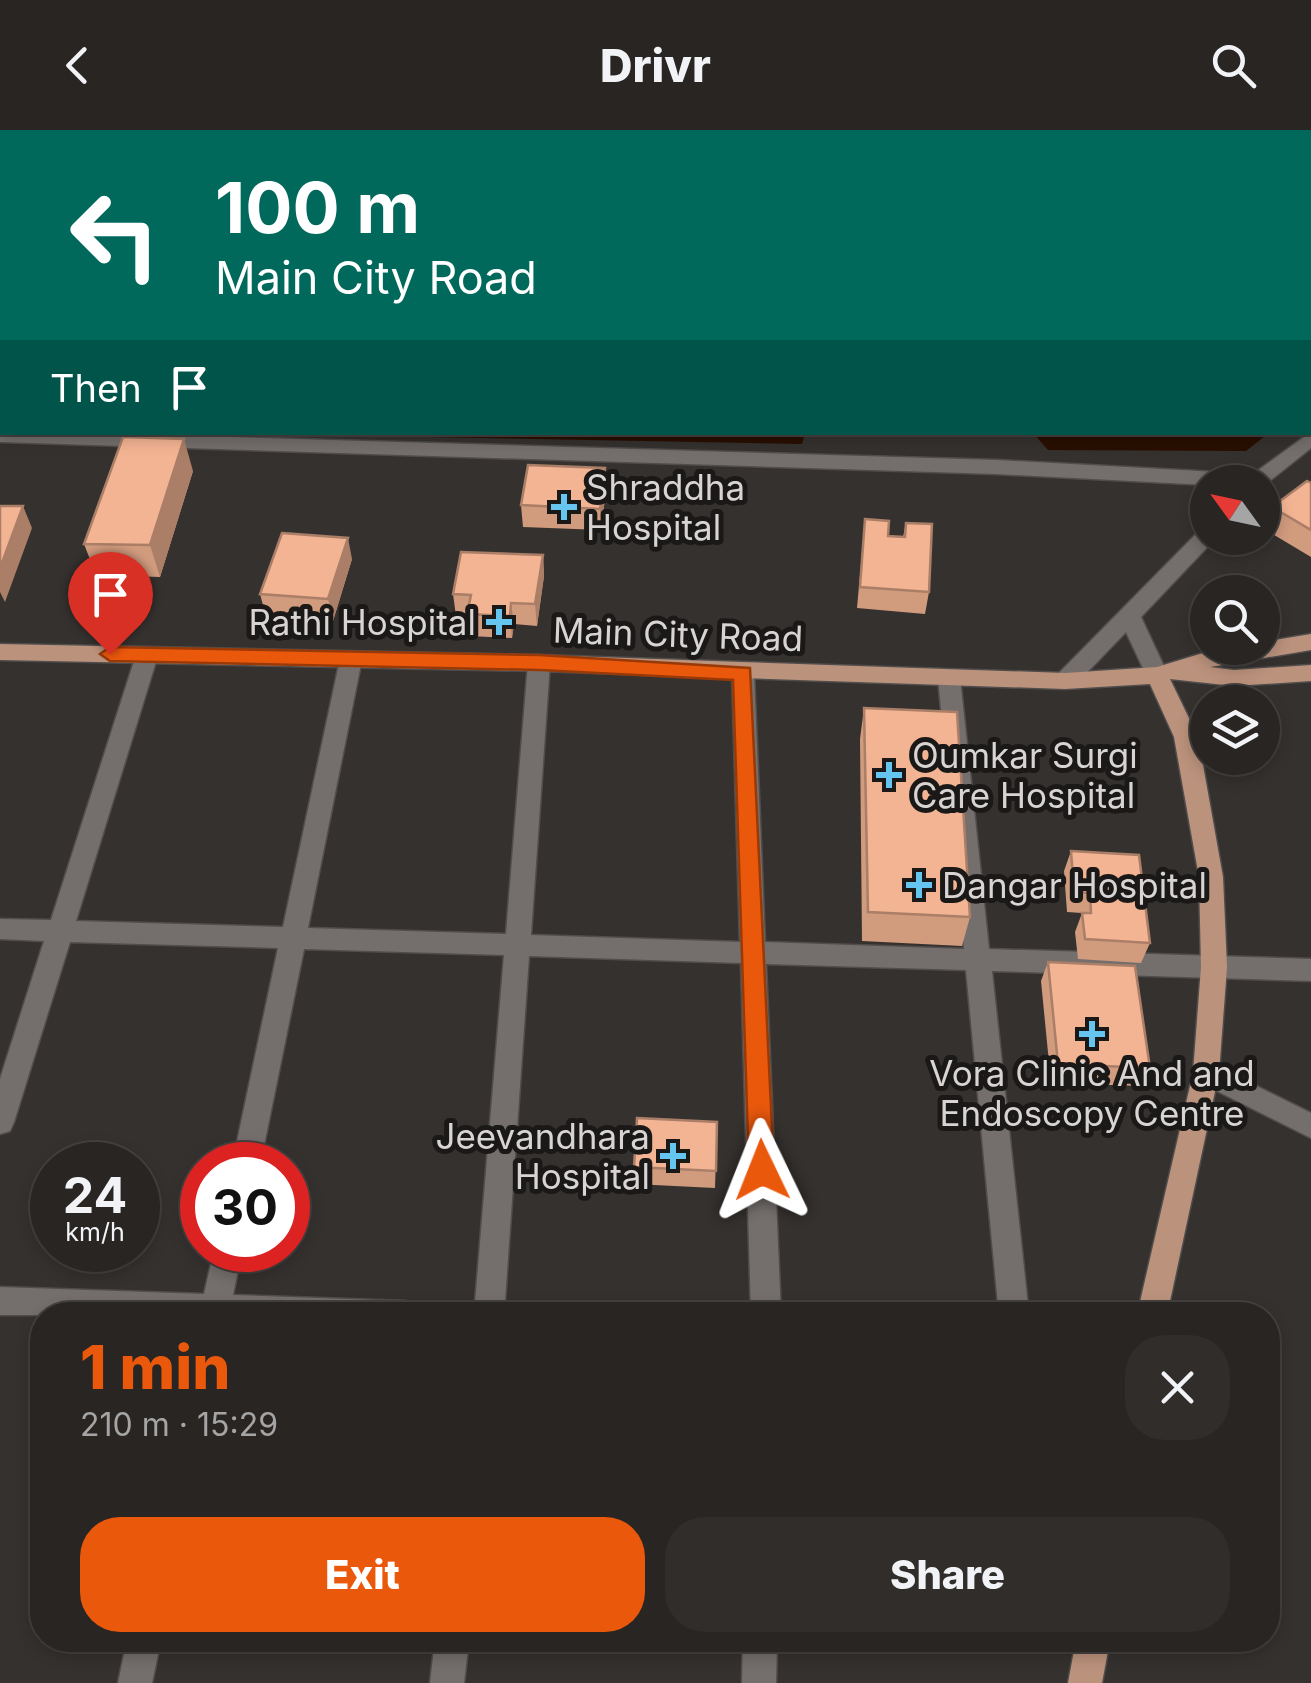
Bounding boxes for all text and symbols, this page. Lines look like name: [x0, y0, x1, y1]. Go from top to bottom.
icon: back: [50, 38, 105, 93]
text: Drivr: [600, 38, 711, 93]
icon: search: [1206, 38, 1261, 93]
text: 100 m: [215, 165, 420, 250]
icon: left: [50, 170, 180, 300]
text: Main City Road: [215, 250, 537, 305]
icon: arrive: [162, 360, 217, 415]
text: Then: [50, 365, 142, 411]
north arrow: [1190, 465, 1280, 555]
map controls: [1190, 465, 1280, 775]
place label: Shraddha Hospital: [586, 466, 745, 548]
marker: Shraddha Hospital: [551, 494, 577, 520]
pin: [68, 552, 153, 655]
icon: arrive: [83, 567, 138, 622]
button: search: [1190, 575, 1280, 665]
place label: Rathi Hospital: [248, 601, 476, 643]
marker: Rathi Hospital: [486, 609, 512, 635]
street label: Main City Road: [552, 609, 804, 659]
button: layers: [1190, 685, 1280, 775]
place label: Oumkar Surgi Care Hospital: [912, 734, 1138, 816]
marker: Oumkar Surgi Care Hospital: [876, 762, 902, 788]
place label: Dangar Hospital: [942, 864, 1207, 906]
marker: Dangar Hospital: [906, 872, 932, 898]
marker: Vora Clinic And and Endoscopy Centre: [1079, 1021, 1105, 1047]
place label: Vora Clinic And and Endoscopy Centre: [929, 1052, 1255, 1134]
place label: Jeevandhara Hospital: [435, 1115, 650, 1197]
position arrow: [710, 1118, 814, 1222]
speed limit sign: 30: [180, 1142, 310, 1272]
marker: Jeevandhara Hospital: [660, 1143, 686, 1169]
text: 24: [63, 1165, 127, 1225]
text: km/h: [65, 1217, 125, 1247]
text: 1 min: [80, 1331, 230, 1403]
button: close: [1125, 1335, 1230, 1440]
text: 210 m · 15:29: [80, 1405, 278, 1444]
button: Exit: [80, 1517, 645, 1632]
button: Share: [665, 1517, 1230, 1632]

